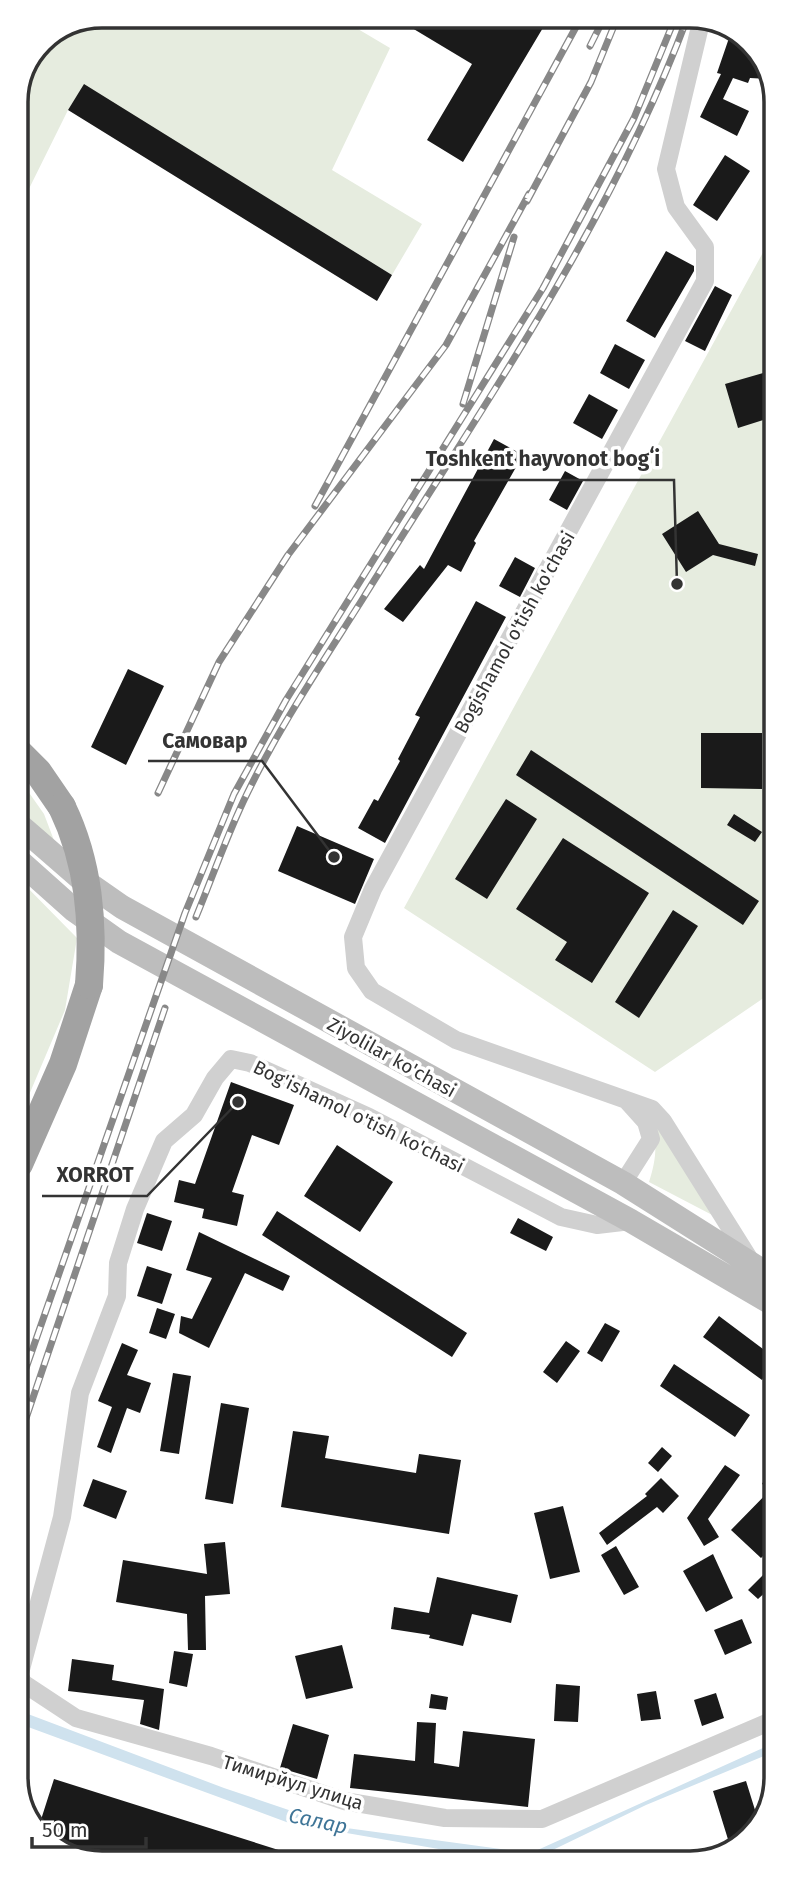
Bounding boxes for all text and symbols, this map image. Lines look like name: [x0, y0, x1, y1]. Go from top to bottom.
callout: Toshkent hayvonot bogʻi: [411, 438, 674, 480]
text: Toshkent hayvonot bogʻi: [426, 446, 660, 472]
street label: Bogishamol o'tish ko'chasi: [449, 527, 580, 737]
callout: Самовар: [148, 719, 262, 761]
text: Самовар: [162, 728, 248, 754]
street label: Ziyolilar ko'chasi: [323, 1013, 460, 1102]
street label: Bog'ishamol o'tish ko'chasi: [250, 1055, 468, 1178]
callout: XORROT: [42, 1154, 147, 1196]
text: XORROT: [55, 1162, 134, 1188]
street label: Тимирйул улица: [220, 1750, 366, 1815]
water label: Салар: [286, 1802, 350, 1840]
scale bar: [32, 1806, 145, 1850]
text: 50 m: [42, 1817, 88, 1843]

